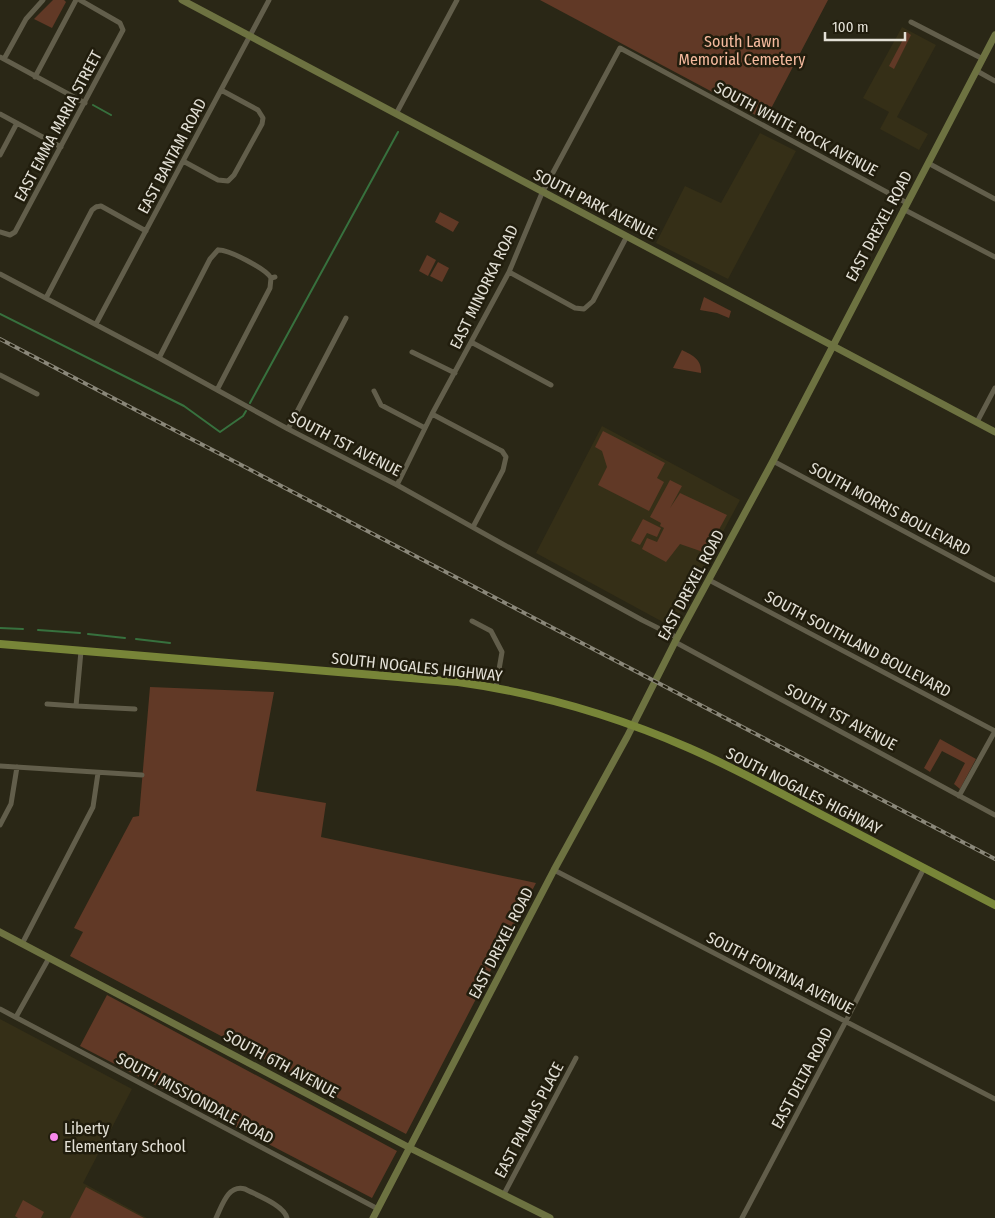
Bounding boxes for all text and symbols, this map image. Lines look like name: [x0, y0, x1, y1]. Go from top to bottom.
scale bar: [825, 10, 905, 42]
text: 100 m: [832, 18, 869, 36]
park label: South Lawn Memorial Cemetery: [679, 32, 806, 69]
street label: EAST EMMA MARIA STREET: [10, 47, 106, 205]
street label: SOUTH WHITE ROCK AVENUE: [711, 78, 881, 180]
street label: EAST BANTAM ROAD: [134, 95, 210, 217]
street label: SOUTH PARK AVENUE: [530, 165, 660, 243]
street label: EAST DREXEL ROAD: [842, 167, 916, 285]
street label: EAST MINORKA ROAD: [446, 222, 522, 352]
street label: SOUTH 1ST AVENUE: [286, 407, 404, 481]
street label: SOUTH MORRIS BOULEVARD: [806, 458, 974, 560]
street label: EAST DREXEL ROAD: [654, 526, 728, 644]
street label: SOUTH SOUTHLAND BOULEVARD: [762, 587, 954, 701]
street label: SOUTH NOGALES HIGHWAY: [330, 649, 504, 685]
street label: SOUTH 1ST AVENUE: [782, 680, 900, 754]
street label: SOUTH NOGALES HIGHWAY: [723, 743, 885, 839]
street label: EAST DREXEL ROAD: [465, 884, 537, 1002]
street label: SOUTH FONTANA AVENUE: [703, 928, 857, 1018]
street label: EAST DELTA ROAD: [767, 1024, 837, 1132]
street label: SOUTH 6TH AVENUE: [221, 1026, 341, 1102]
street label: SOUTH MISSIONDALE ROAD: [113, 1048, 277, 1148]
street label: EAST PALMAS PLACE: [491, 1059, 567, 1181]
place label: Liberty Elementary School: [64, 1119, 186, 1156]
marker: Liberty Elementary School: [48, 1131, 60, 1143]

